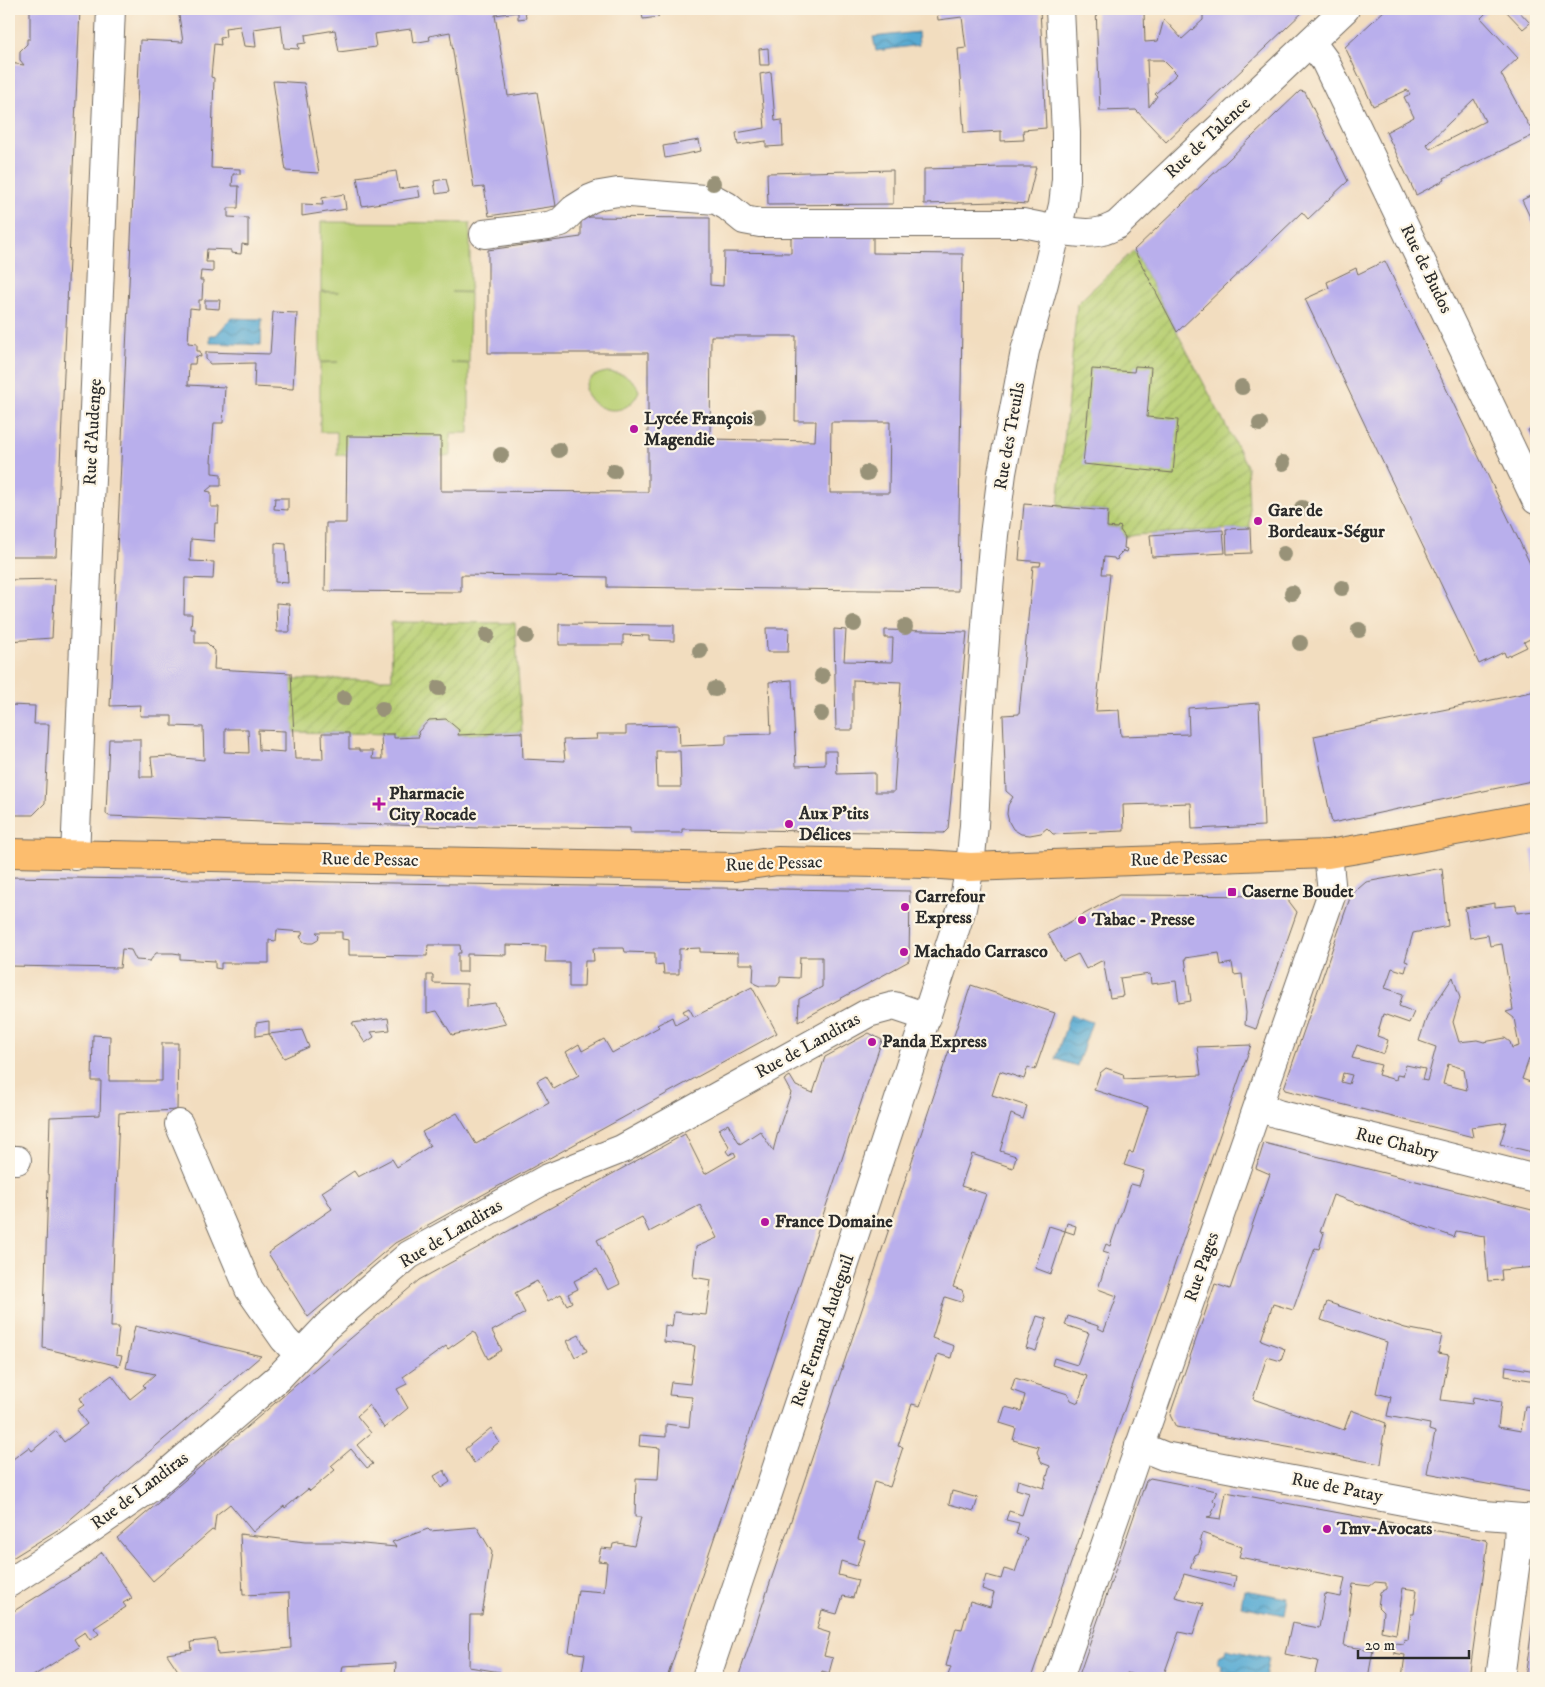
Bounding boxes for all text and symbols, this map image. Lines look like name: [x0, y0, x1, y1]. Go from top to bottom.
street label: Rue de Talence: [1161, 93, 1255, 183]
street label: Rue de Budos: [1395, 221, 1457, 317]
street label: Rue d'Audenge: [79, 378, 107, 486]
street label: Rue des Treuils: [990, 380, 1030, 492]
place label: Lycée François Magendie: [644, 408, 753, 451]
marker: Lycée François Magendie: [628, 423, 640, 435]
place label: Gare de Bordeaux-Ségur: [1268, 500, 1385, 543]
marker: Gare de Bordeaux-Ségur: [1252, 515, 1264, 527]
place label: Pharmacie City Rocade: [389, 783, 477, 826]
marker: Pharmacie City Rocade: [373, 798, 385, 810]
place label: Aux P'tits Délices: [798, 803, 869, 846]
marker: Aux P'tits Délices: [783, 818, 795, 830]
street label: Rue de Pessac: [1130, 846, 1228, 872]
street label: Rue de Pessac: [321, 848, 419, 872]
street label: Rue de Pessac: [725, 851, 823, 877]
place label: Caserne Boudet: [1242, 881, 1354, 903]
place label: Carrefour Express: [915, 886, 986, 929]
marker: Caserne Boudet: [1226, 886, 1238, 898]
marker: Carrefour Express: [899, 901, 911, 913]
place label: Tabac - Presse: [1091, 909, 1195, 931]
marker: Tabac - Presse: [1076, 914, 1088, 926]
place label: Machado Carrasco: [914, 941, 1048, 963]
marker: Machado Carrasco: [898, 946, 910, 958]
street label: Rue de Landiras: [752, 1008, 864, 1084]
place label: Panda Express: [882, 1031, 987, 1053]
marker: Panda Express: [866, 1036, 878, 1048]
street label: Rue Chabry: [1353, 1123, 1441, 1165]
street label: Rue de Landiras: [396, 1195, 506, 1273]
place label: France Domaine: [775, 1211, 893, 1233]
marker: France Domaine: [759, 1216, 771, 1228]
street label: Rue Pages: [1180, 1229, 1224, 1305]
street label: Rue Fernand Audeguil: [787, 1251, 860, 1410]
street label: Rue de Landiras: [87, 1447, 193, 1535]
street label: Rue de Patay: [1290, 1468, 1385, 1508]
place label: Tmv-Avocats: [1336, 1518, 1432, 1540]
marker: Tmv-Avocats: [1321, 1523, 1333, 1535]
scale bar: [1358, 1627, 1469, 1659]
text: 20 m: [1365, 1636, 1395, 1655]

